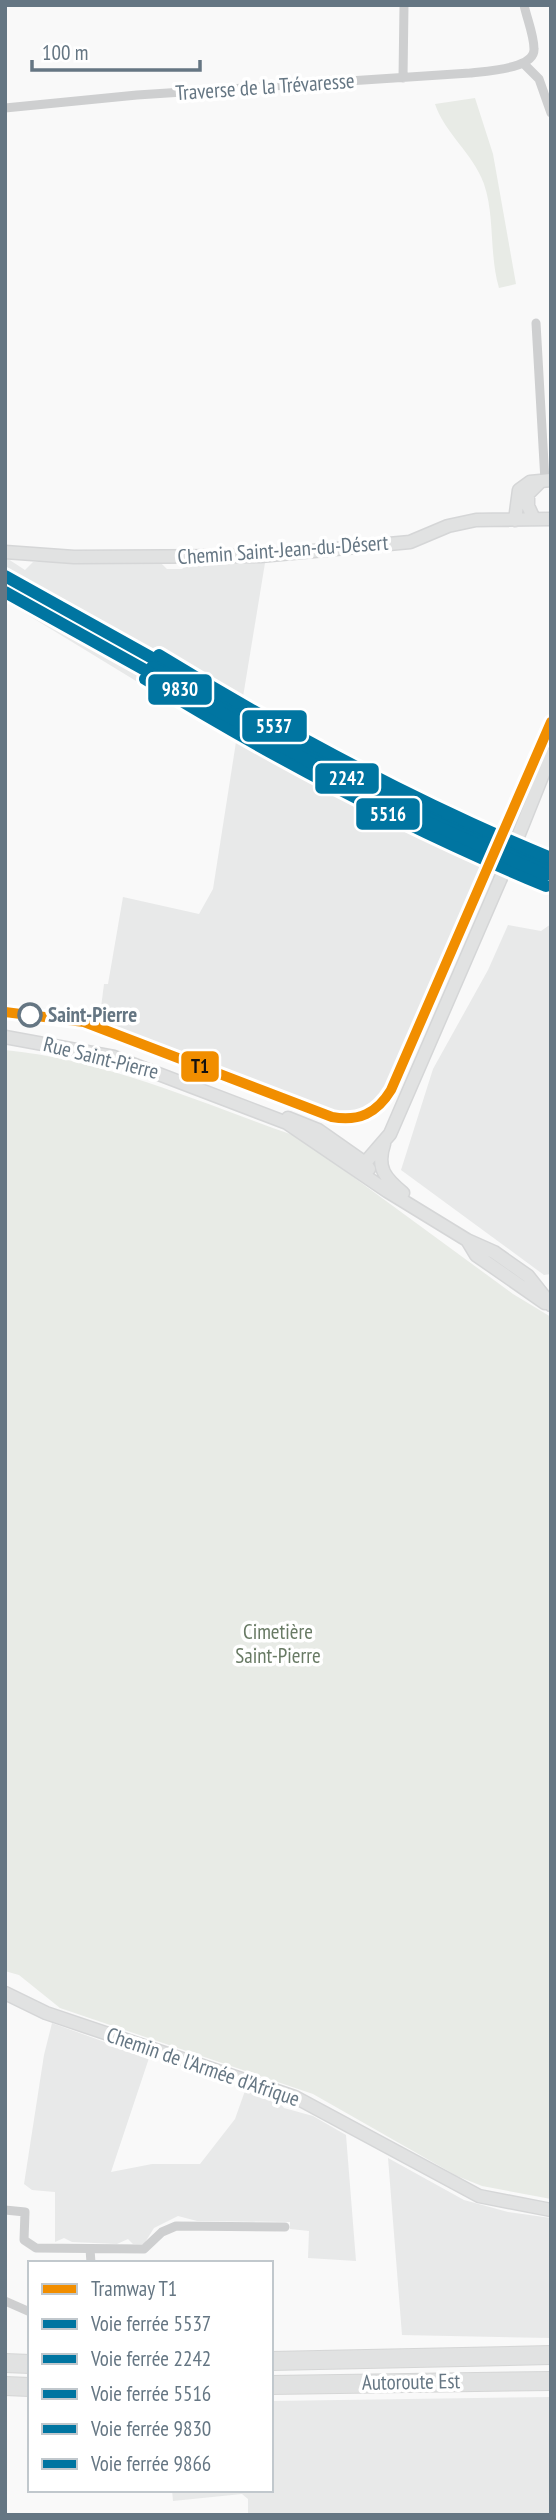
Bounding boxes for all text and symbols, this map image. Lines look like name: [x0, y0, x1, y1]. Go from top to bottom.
scale bar: [32, 28, 200, 72]
text: 100 m: [42, 39, 88, 66]
street label: Traverse de la Trévaresse: [174, 67, 355, 106]
street label: Chemin Saint-Jean-du-Désert: [177, 529, 390, 570]
line badge: 9830: [147, 673, 213, 706]
text: 9830: [162, 677, 198, 701]
line badge: 5537: [241, 709, 308, 743]
text: 5537: [256, 714, 292, 738]
line badge: 2242: [314, 762, 380, 795]
text: 2242: [329, 766, 365, 790]
line badge: 5516: [355, 797, 421, 831]
text: 5516: [370, 802, 406, 826]
place label: Saint-Pierre: [48, 1001, 137, 1028]
marker: Saint-Pierre: [18, 1003, 42, 1027]
street label: Rue Saint-Pierre: [41, 1030, 162, 1085]
line badge: T1: [180, 1050, 220, 1083]
text: T1: [191, 1054, 209, 1078]
park label: Cimetière Saint-Pierre: [235, 1618, 321, 1669]
street label: Chemin de l'Armée d'Afrique: [103, 2021, 303, 2112]
legend: [28, 2261, 273, 2492]
text: Tramway T1: [91, 2275, 177, 2302]
text: Voie ferrée 5537: [90, 2310, 211, 2337]
text: Voie ferrée 2242: [90, 2345, 211, 2372]
street label: Autoroute Est: [362, 2367, 461, 2396]
text: Voie ferrée 5516: [90, 2380, 211, 2407]
text: Voie ferrée 9830: [90, 2415, 211, 2442]
text: Voie ferrée 9866: [90, 2450, 211, 2477]

